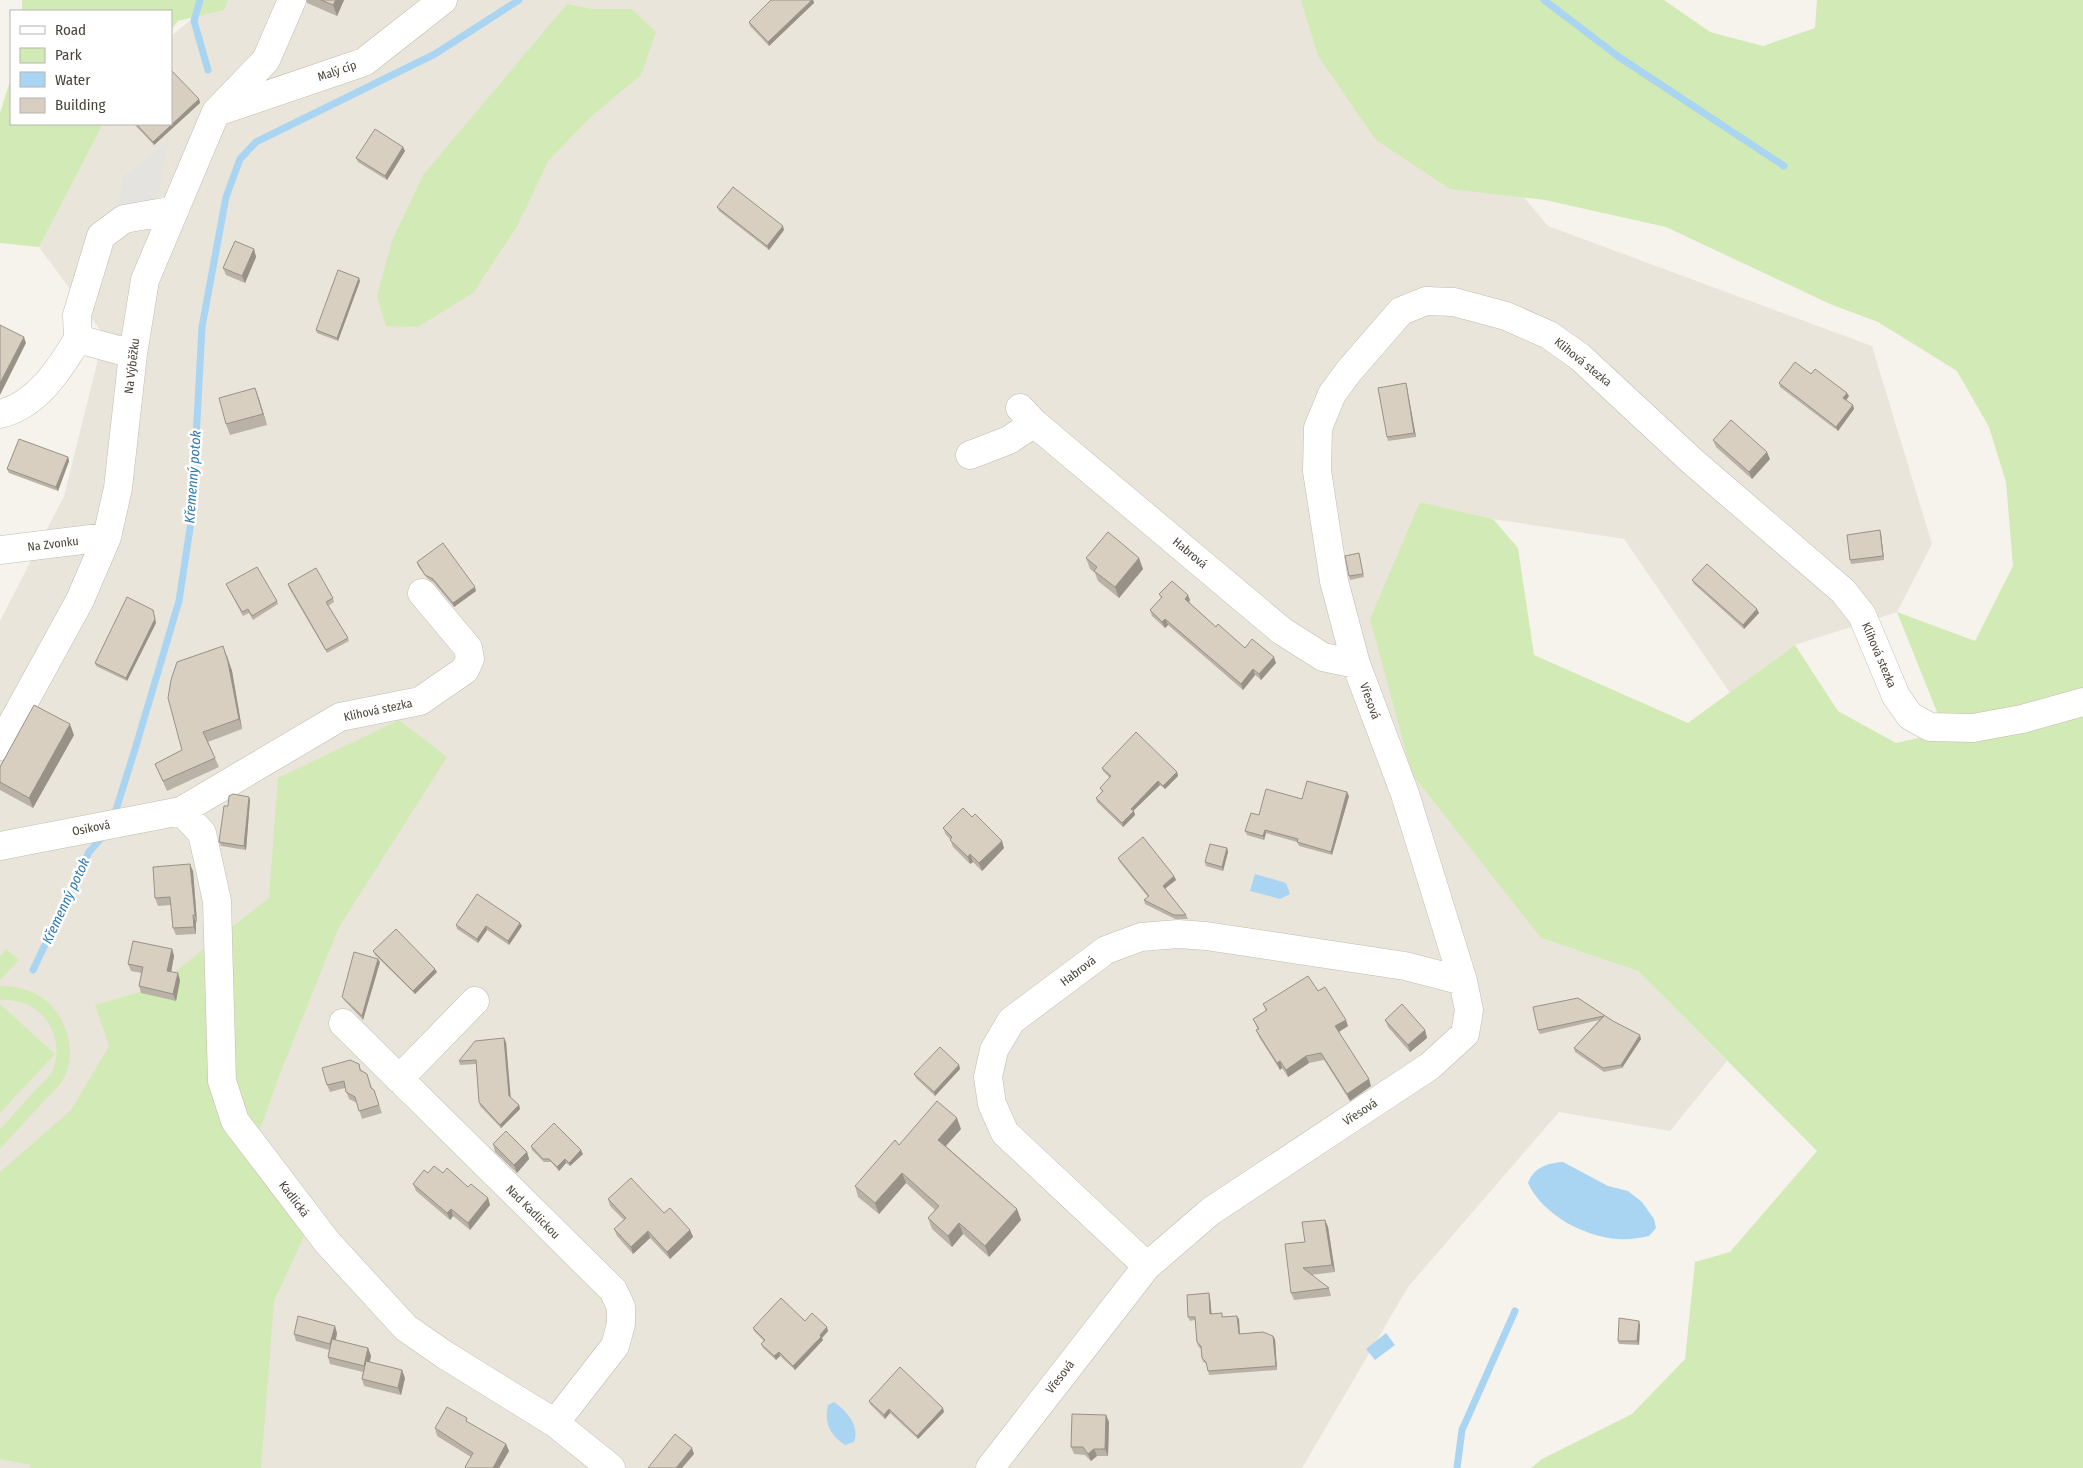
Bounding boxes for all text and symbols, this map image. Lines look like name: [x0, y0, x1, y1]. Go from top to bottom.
legend: [10, 10, 172, 125]
text: Road: [55, 21, 86, 39]
text: Park: [55, 46, 82, 64]
street label: Malý cíp: [316, 58, 358, 84]
text: Water: [55, 71, 91, 89]
text: Building: [55, 96, 106, 114]
street label: Klihová stezka: [1551, 335, 1615, 389]
street label: Na Výběžku: [122, 337, 142, 395]
water label: Křemenný potok: [181, 430, 205, 524]
street label: Na Zvonku: [27, 534, 79, 554]
street label: Habrová: [1170, 535, 1210, 572]
street label: Klihová stezka: [1859, 620, 1899, 690]
street label: Vřesová: [1357, 681, 1383, 721]
street label: Klihová stezka: [342, 696, 414, 724]
street label: Osiková: [71, 817, 111, 839]
water label: Křemenný potok: [39, 855, 93, 947]
street label: Habrová: [1058, 953, 1099, 989]
street label: Vřesová: [1340, 1096, 1380, 1128]
street label: Kadlická: [276, 1178, 312, 1220]
street label: Nad Kadlickou: [503, 1182, 563, 1242]
street label: Vřesová: [1043, 1358, 1077, 1396]

